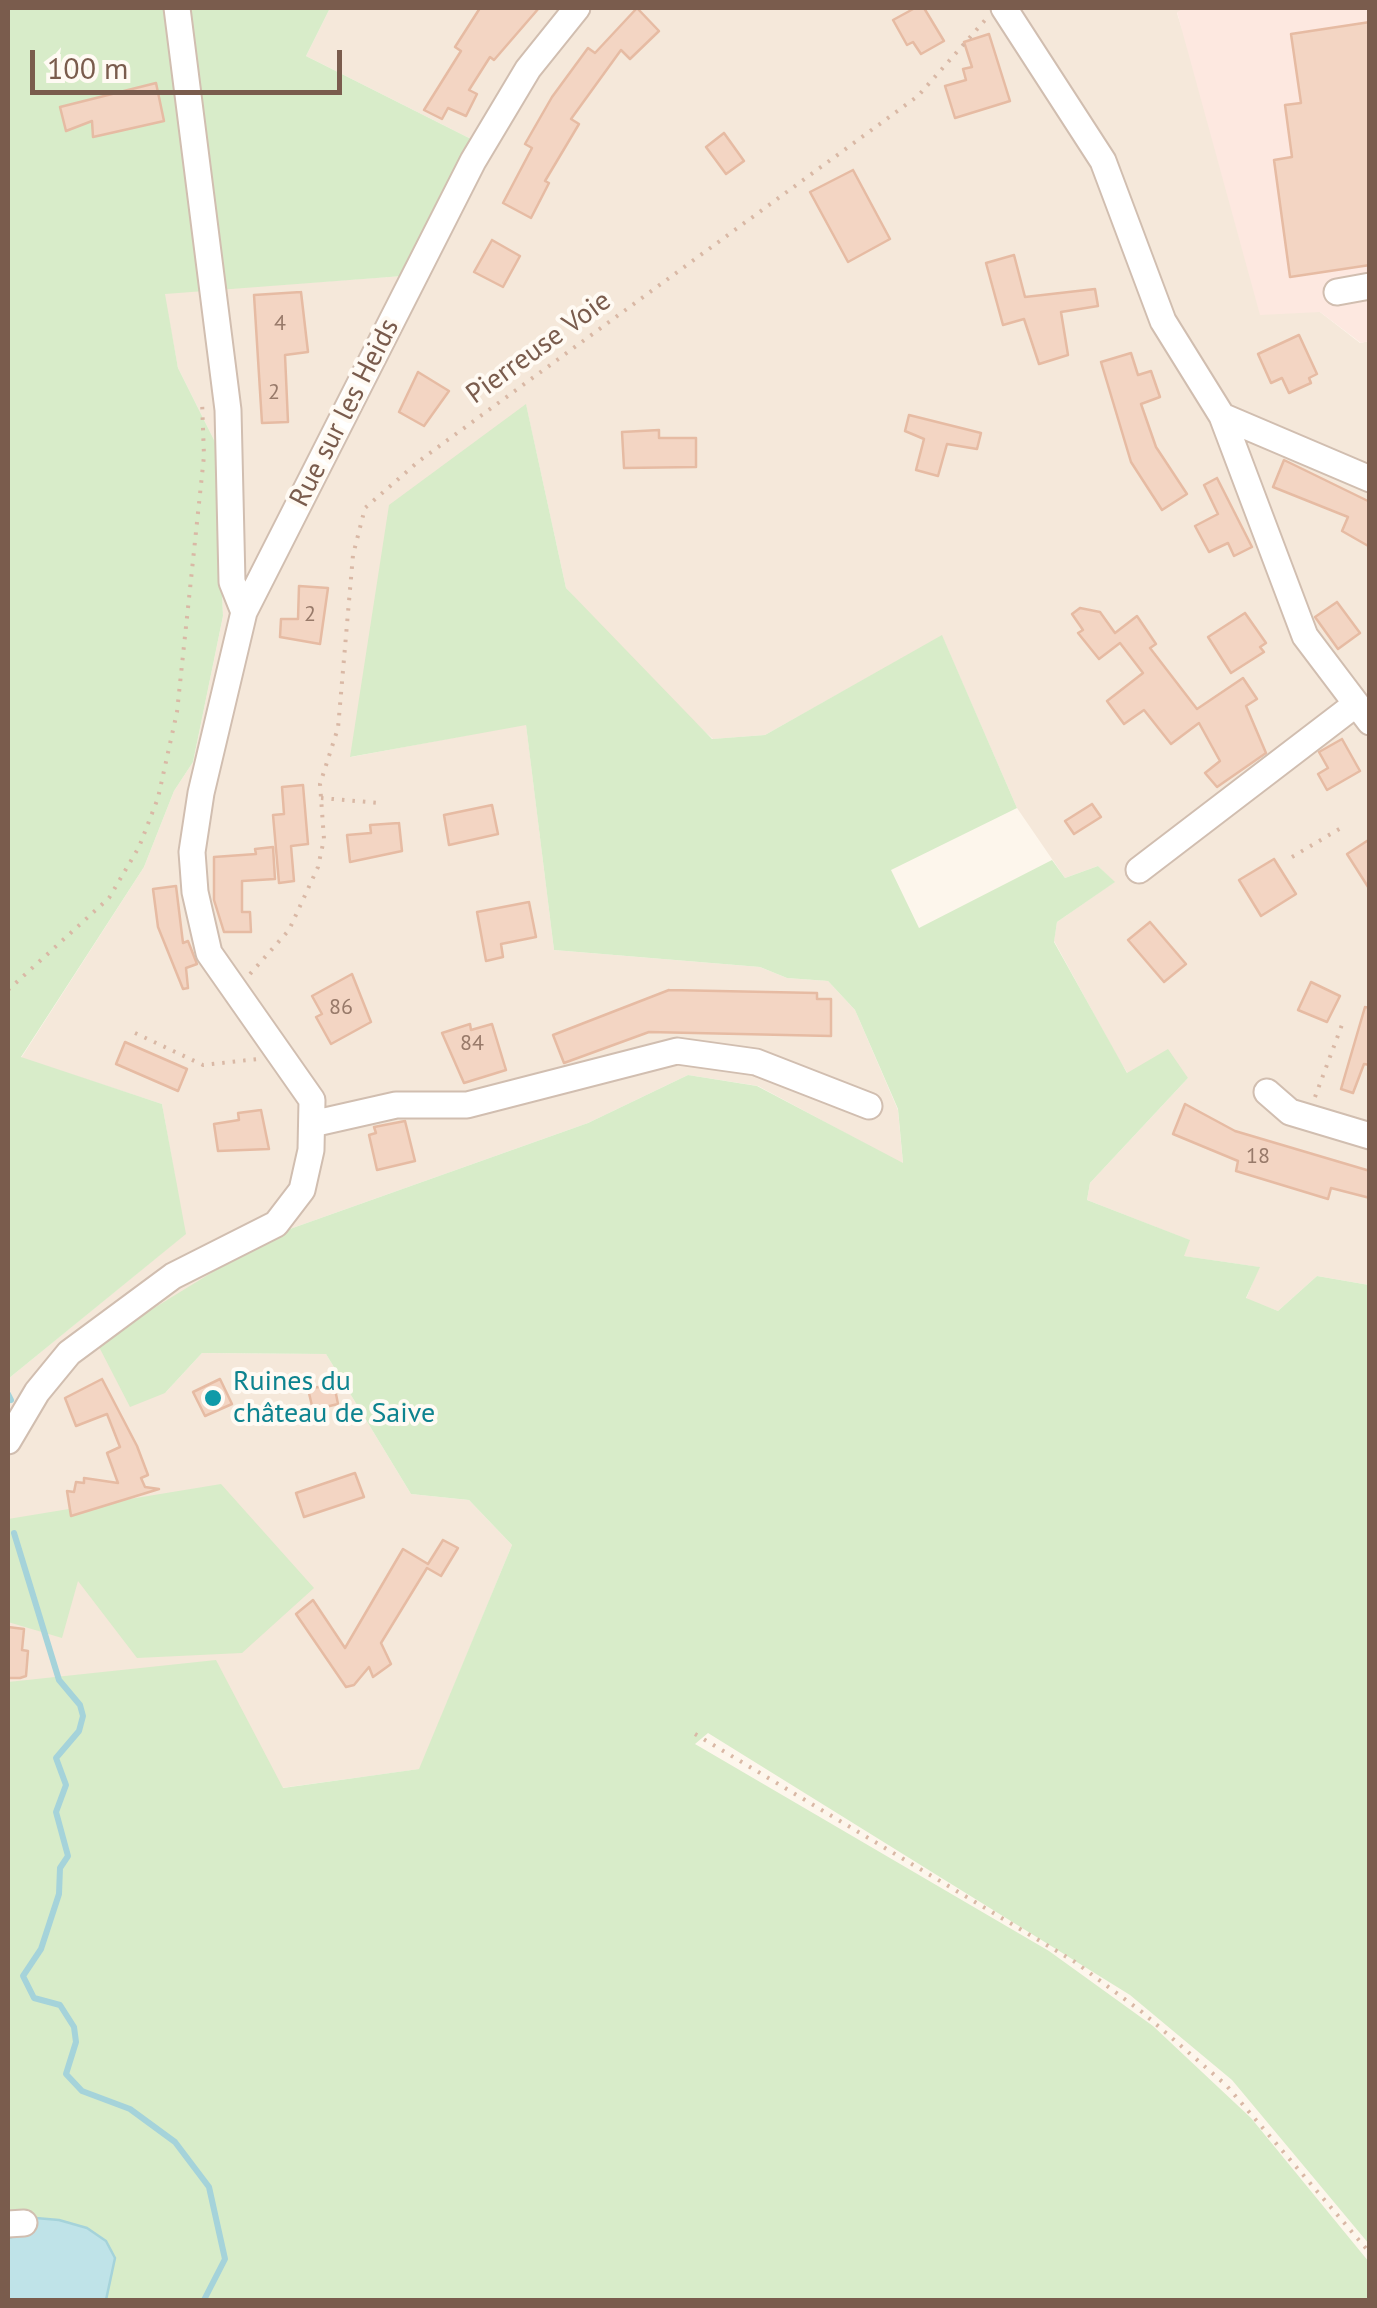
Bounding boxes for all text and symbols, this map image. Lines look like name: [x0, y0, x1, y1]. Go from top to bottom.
scale bar: [35, 30, 348, 92]
text: 100 m: [47, 48, 128, 87]
street label: Pierreuse Voie: [460, 284, 618, 412]
house number: 4: [274, 311, 286, 337]
street label: Rue sur les Heids: [283, 314, 407, 512]
house number: 2: [268, 380, 280, 406]
house number: 2: [304, 602, 316, 628]
house number: 86: [329, 995, 353, 1021]
house number: 84: [460, 1031, 484, 1057]
house number: 18: [1246, 1144, 1270, 1170]
place label: Ruines du château de Saive: [233, 1365, 435, 1431]
marker: Ruines du château de Saive: [202, 1387, 224, 1409]

